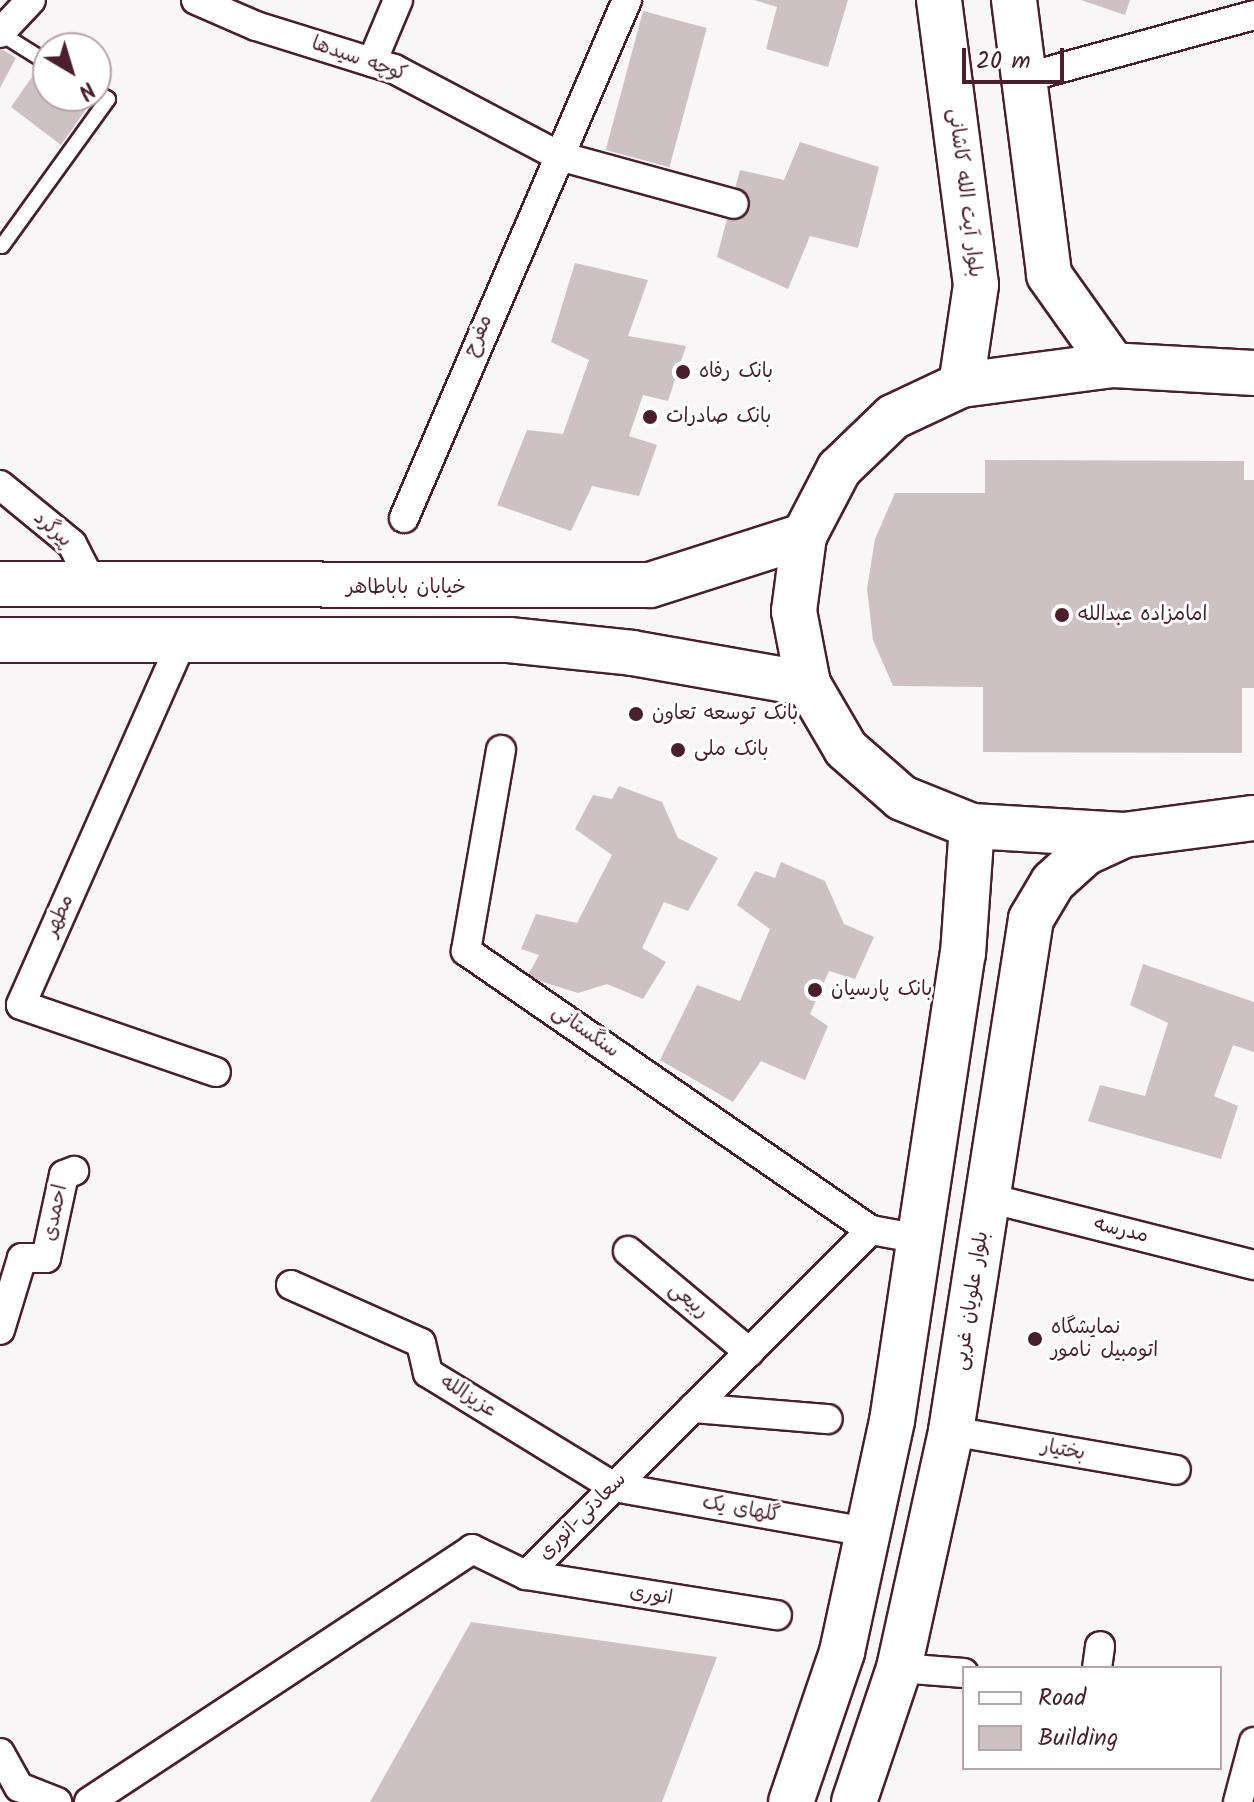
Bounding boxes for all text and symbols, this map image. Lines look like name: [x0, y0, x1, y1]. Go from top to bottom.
north arrow: [32, 32, 112, 112]
street label: کوچه سیدها: [308, 32, 410, 88]
scale bar: [966, 32, 1068, 82]
text: 20 m: [976, 42, 1031, 81]
text: N: [70, 72, 102, 108]
street label: بلوار آیت الله کاشانی: [942, 107, 986, 279]
street label: مفرح: [459, 312, 499, 360]
place label: بانک رفاه: [699, 360, 773, 384]
marker: بانک رفاه: [674, 363, 692, 381]
place label: بانک صادرات: [666, 405, 771, 429]
marker: بانک صادرات: [641, 408, 659, 426]
street label: پیرگرد: [28, 507, 76, 553]
street label: خیابان باباطاهر: [346, 576, 466, 600]
place label: امامزاده عبدالله: [1078, 603, 1207, 627]
marker: امامزاده عبدالله: [1053, 606, 1071, 624]
place label: بانک توسعه تعاون: [652, 702, 798, 726]
marker: بانک توسعه تعاون: [627, 705, 645, 723]
place label: بانک ملی: [694, 738, 769, 762]
marker: بانک ملی: [669, 741, 687, 759]
street label: مطهر: [40, 891, 80, 941]
place label: بانک پارسیان: [831, 978, 932, 1002]
marker: بانک پارسیان: [806, 981, 824, 999]
street label: سنگستانی: [547, 1000, 623, 1064]
street label: احمدی: [38, 1183, 74, 1243]
street label: مدرسه: [1091, 1213, 1151, 1249]
street label: بلوار علویان غربی: [949, 1230, 995, 1372]
street label: ربیعی: [663, 1278, 713, 1324]
place label: نمایشگاه اتومبیل نامور: [1051, 1316, 1158, 1363]
marker: نمایشگاه اتومبیل نامور: [1026, 1330, 1044, 1348]
street label: عزیزالله: [435, 1370, 501, 1424]
street label: بختیار: [1039, 1435, 1087, 1467]
street label: سعادتی-انوری: [534, 1468, 632, 1566]
street label: گلهای یک: [700, 1491, 782, 1529]
street label: انوری: [628, 1581, 674, 1611]
legend: [962, 1666, 1222, 1770]
text: Road: [1038, 1679, 1086, 1718]
text: Building: [1038, 1719, 1118, 1758]

